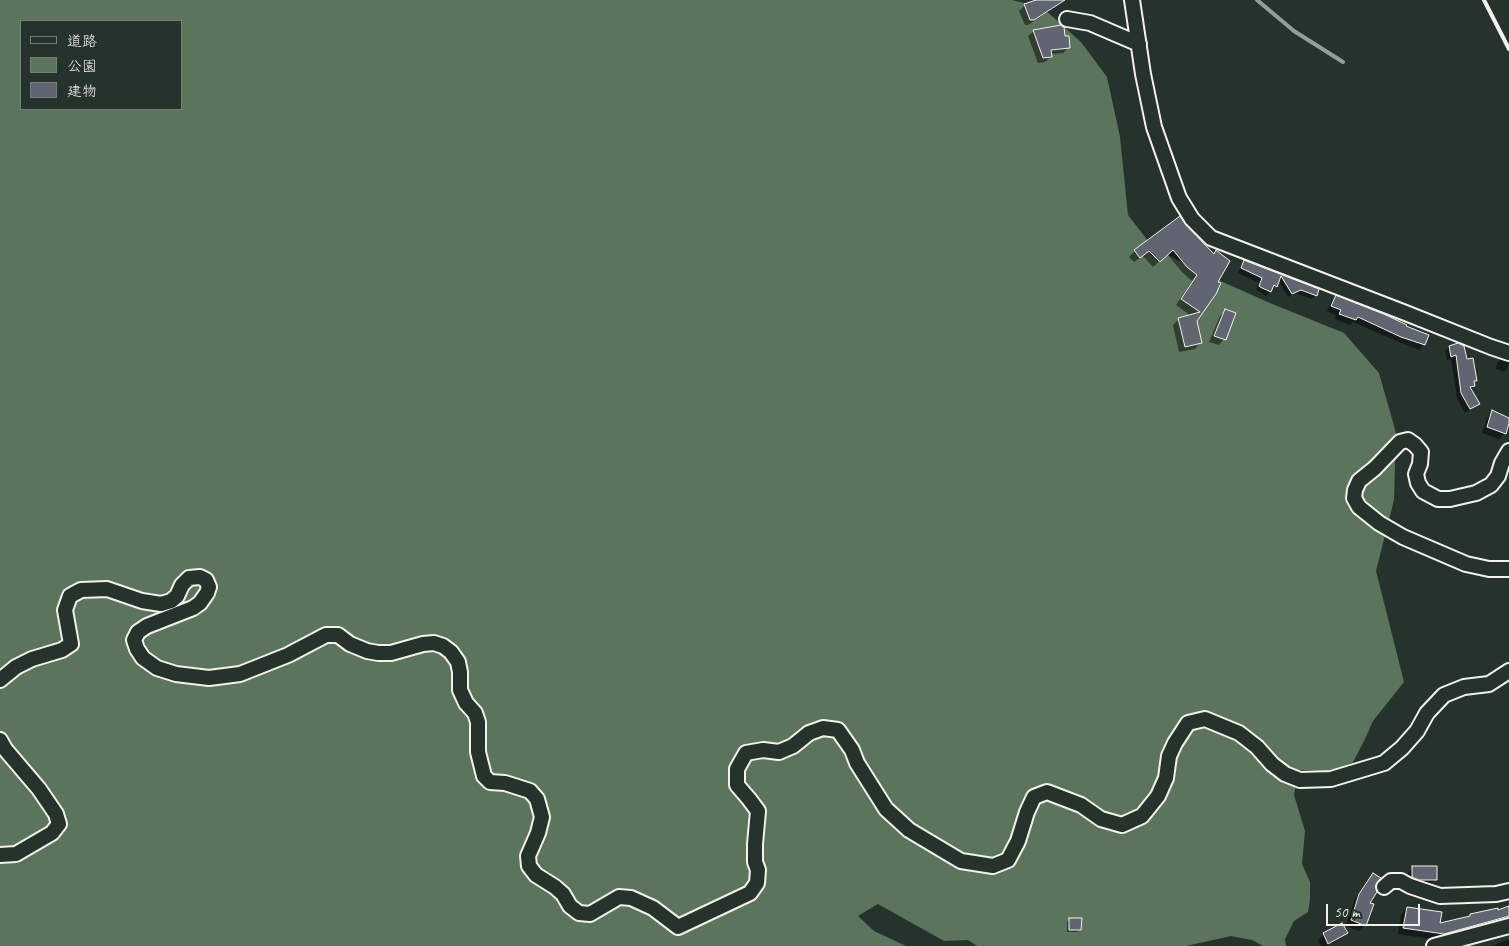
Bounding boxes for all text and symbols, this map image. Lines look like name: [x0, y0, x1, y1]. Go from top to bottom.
legend: [20, 20, 182, 110]
text: 道路: [67, 32, 97, 51]
text: 公園: [67, 57, 97, 76]
text: 建物: [67, 82, 97, 101]
scale bar: [1329, 894, 1423, 926]
text: 50 m: [1334, 903, 1360, 922]

